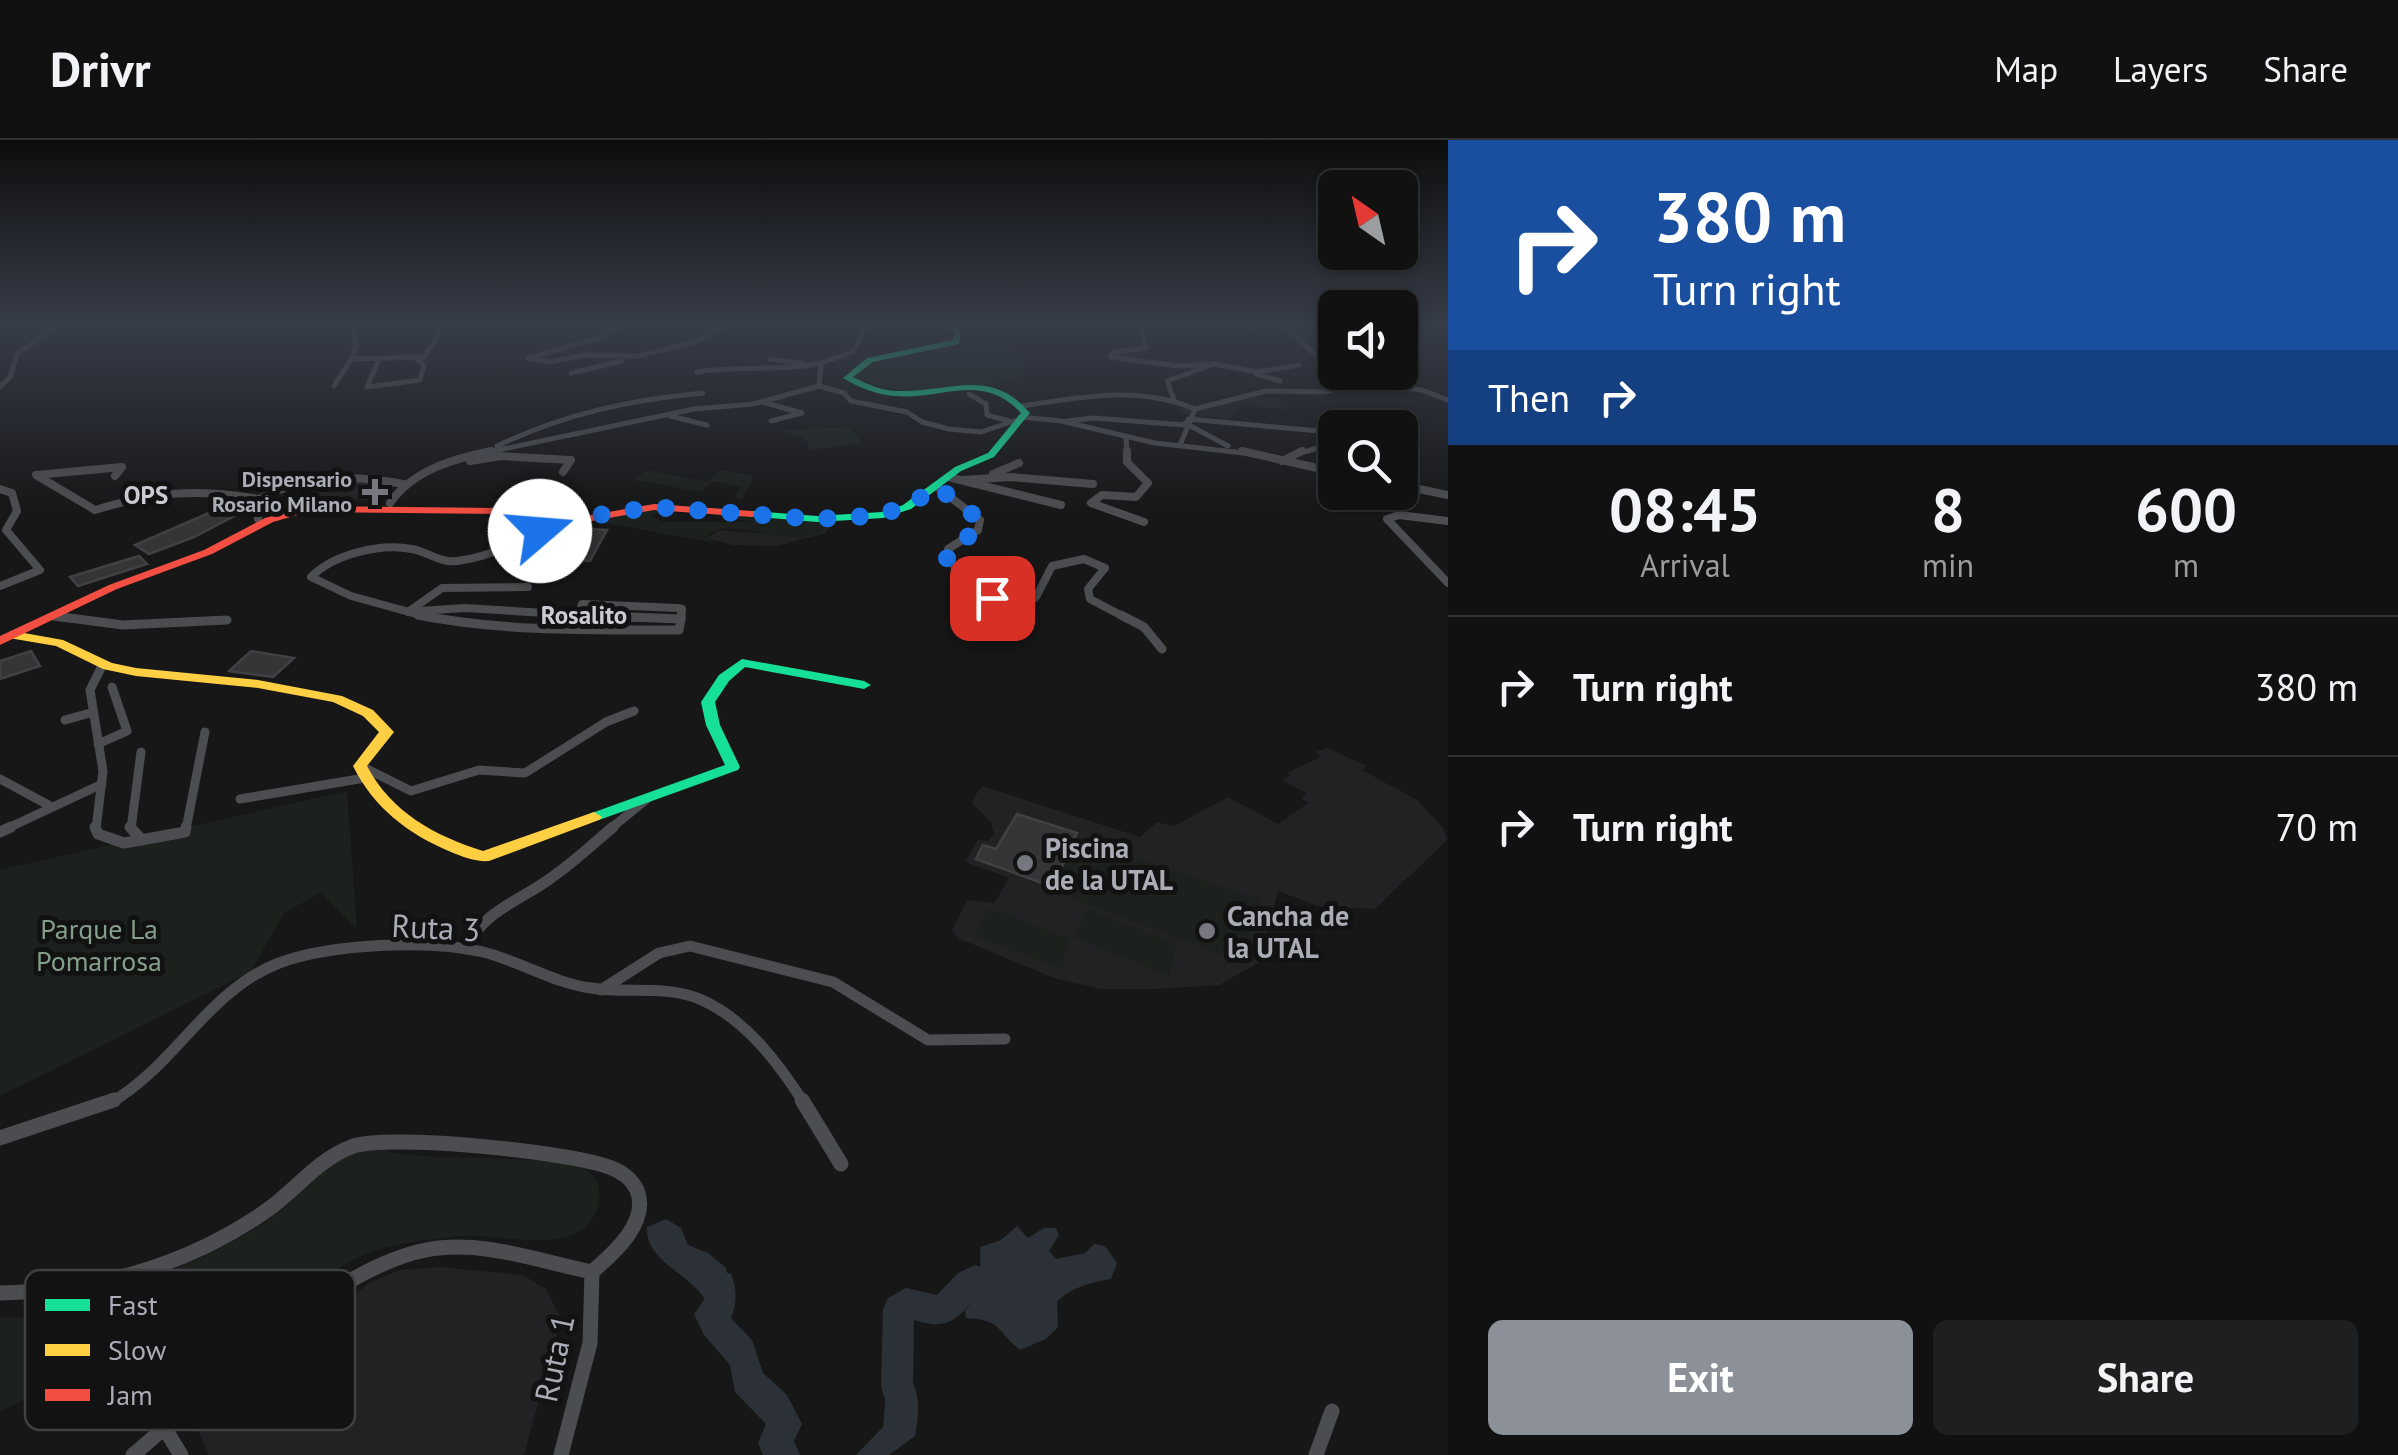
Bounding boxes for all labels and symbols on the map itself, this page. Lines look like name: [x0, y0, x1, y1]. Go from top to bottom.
north arrow: [1318, 170, 1418, 270]
place label: Dispensario Rosario Milano: [212, 465, 352, 518]
district label: OPS: [124, 479, 168, 511]
marker: Dispensario Rosario Milano: [362, 479, 388, 505]
position arrow: [488, 479, 592, 583]
pin: [950, 556, 1035, 641]
district label: Rosalito: [541, 599, 627, 631]
place label: Piscina de la UTAL: [1045, 829, 1174, 898]
marker: Piscina de la UTAL: [1014, 852, 1036, 874]
place label: Cancha de la UTAL: [1227, 897, 1349, 966]
street label: Ruta 3: [391, 904, 481, 950]
park label: Parque La Pomarrosa: [36, 910, 162, 979]
marker: Cancha de la UTAL: [1196, 920, 1218, 942]
legend: [25, 1270, 355, 1430]
text: Fast: [108, 1286, 158, 1323]
street label: Ruta 1: [524, 1310, 584, 1406]
text: Slow: [108, 1331, 167, 1368]
text: Jam: [107, 1376, 153, 1413]

